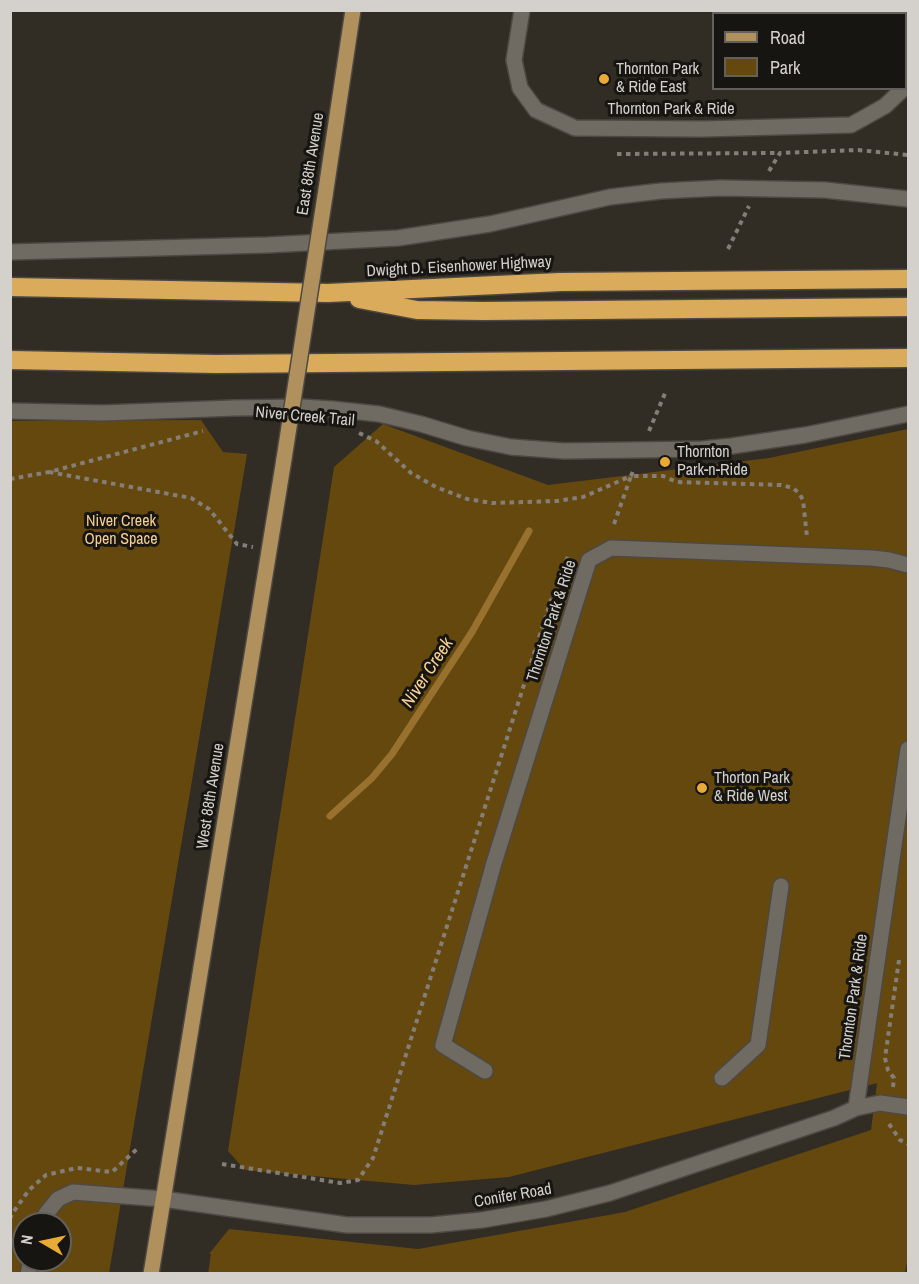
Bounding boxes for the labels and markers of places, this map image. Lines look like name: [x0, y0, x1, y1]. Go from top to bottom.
place label: Thornton Park & Ride East: [616, 60, 699, 98]
marker: Thornton Park & Ride East: [597, 72, 611, 86]
place label: Thornton Park-n-Ride: [677, 443, 748, 481]
marker: Thornton Park-n-Ride: [658, 455, 672, 469]
place label: Thorton Park & Ride West: [714, 769, 790, 807]
marker: Thorton Park & Ride West: [695, 781, 709, 795]

